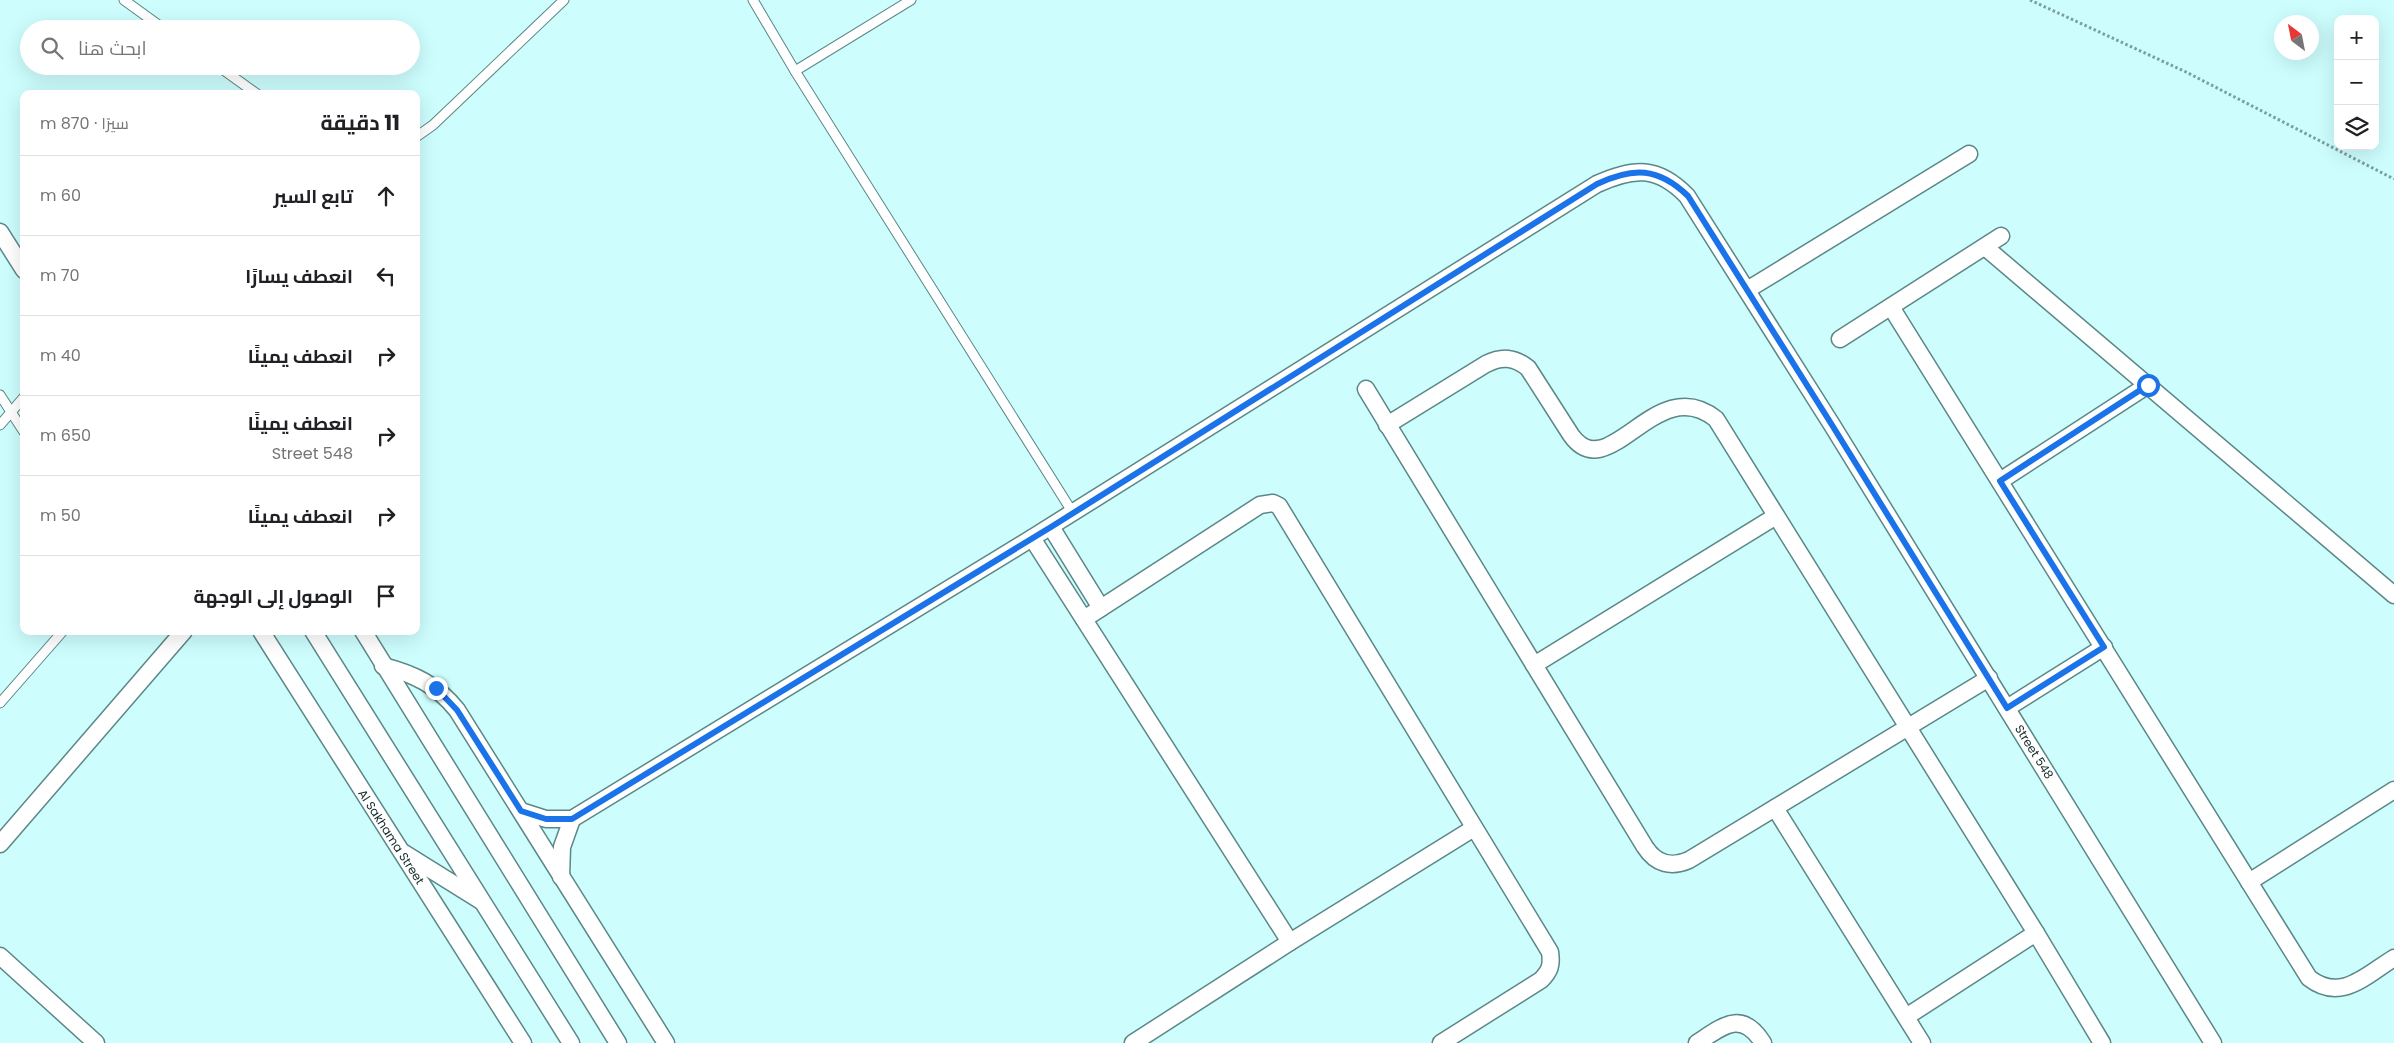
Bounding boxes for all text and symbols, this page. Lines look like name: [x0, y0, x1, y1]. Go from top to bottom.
north arrow: [2274, 15, 2319, 60]
map controls: [2334, 15, 2379, 150]
button: +: [2334, 15, 2379, 60]
search box: [20, 20, 420, 75]
icon: search: [38, 34, 66, 62]
text: ابحث هنا: [78, 35, 147, 62]
button: −: [2334, 60, 2379, 105]
button: layers: [2334, 105, 2379, 150]
text: 11 دقيقة: [320, 108, 400, 137]
text: سيرًا · 870 m: [40, 112, 129, 135]
icon: ahead: [372, 182, 400, 210]
text: تابع السير: [273, 183, 353, 210]
text: 60 m: [40, 184, 81, 207]
icon: left: [372, 262, 400, 290]
text: انعطف يسارًا: [245, 263, 353, 290]
text: 70 m: [40, 264, 80, 287]
icon: right: [372, 342, 400, 370]
text: انعطف يمينًا: [248, 343, 353, 370]
text: 40 m: [40, 344, 81, 367]
route start: [2137, 374, 2160, 397]
text: انعطف يمينًا: [248, 410, 353, 437]
icon: right: [372, 422, 400, 450]
text: 650 m: [40, 424, 91, 447]
text: Street 548: [272, 442, 353, 465]
icon: right: [372, 502, 400, 530]
text: انعطف يمينًا: [248, 503, 353, 530]
text: 50 m: [40, 504, 81, 527]
icon: arrive: [372, 582, 400, 610]
text: الوصول إلى الوجهة: [194, 583, 353, 610]
route end: [425, 677, 448, 700]
street label: Street 548: [2011, 721, 2058, 782]
street label: Al Sakhama Street: [354, 786, 429, 888]

